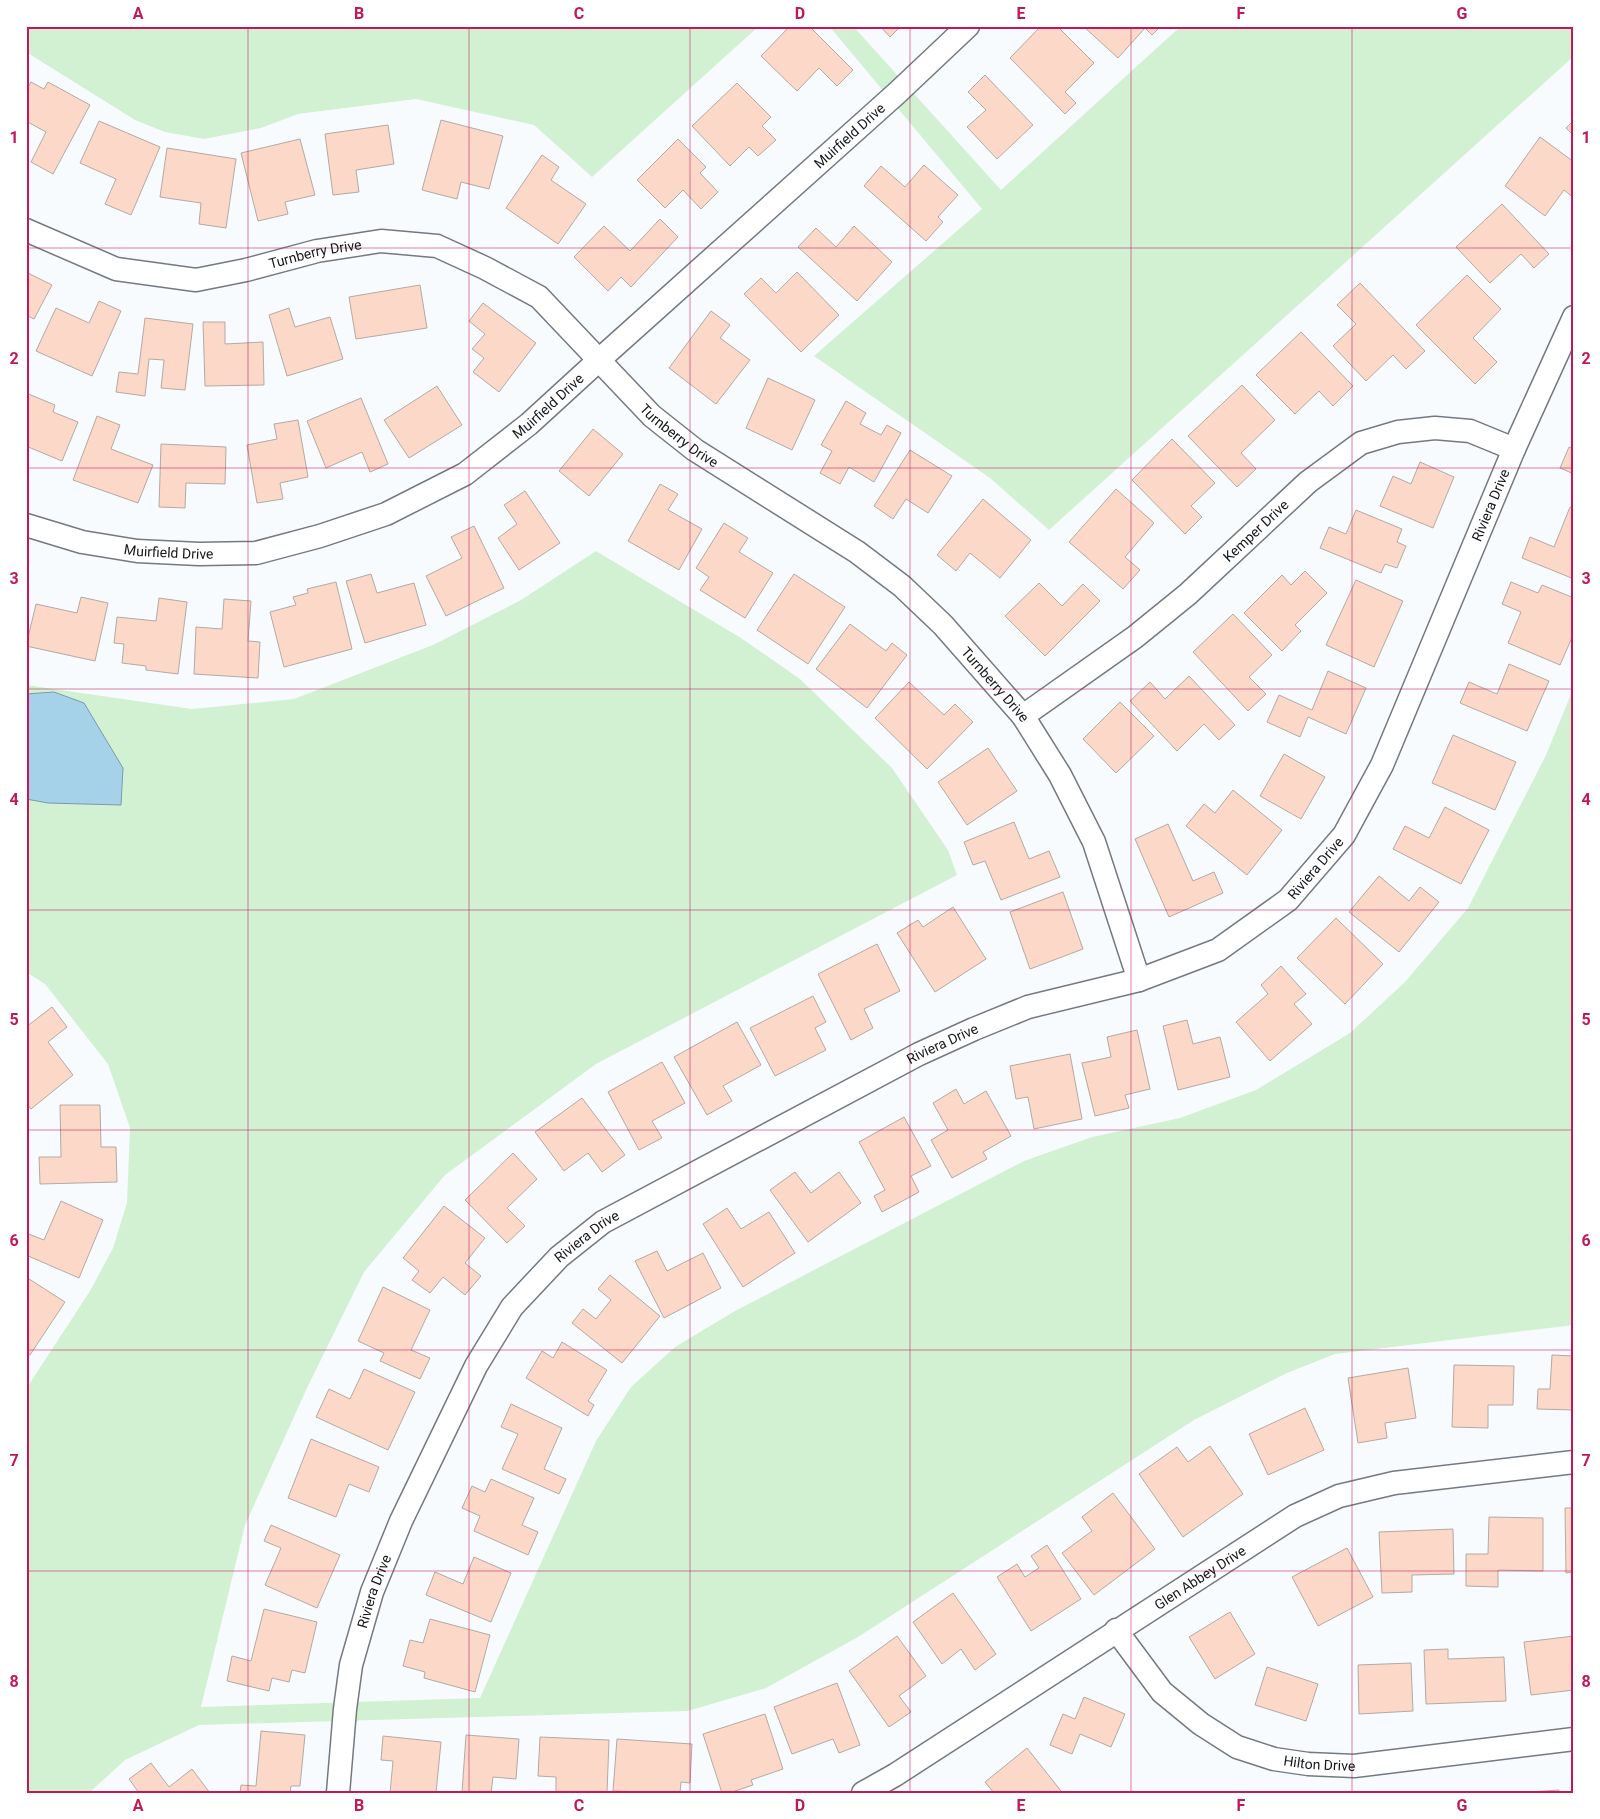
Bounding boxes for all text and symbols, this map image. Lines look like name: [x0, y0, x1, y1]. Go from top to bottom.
text: A: [133, 4, 144, 23]
text: B: [354, 4, 364, 23]
text: C: [574, 4, 584, 23]
text: D: [795, 4, 805, 23]
text: E: [1017, 4, 1026, 23]
text: F: [1237, 4, 1246, 23]
text: G: [1457, 4, 1468, 23]
street label: Muirfield Drive: [811, 100, 888, 171]
text: 1: [9, 128, 19, 147]
text: 1: [1581, 128, 1591, 147]
street label: Turnberry Drive: [267, 236, 363, 272]
text: 2: [9, 349, 19, 368]
text: 2: [1581, 349, 1591, 368]
street label: Muirfield Drive: [509, 370, 587, 442]
street label: Turnberry Drive: [637, 401, 721, 471]
street label: Riviera Drive: [1468, 467, 1513, 544]
street label: Kemper Drive: [1220, 496, 1292, 565]
street label: Muirfield Drive: [123, 541, 214, 562]
text: 3: [9, 569, 19, 588]
text: 3: [1581, 569, 1591, 588]
street label: Turnberry Drive: [958, 644, 1033, 725]
text: 4: [9, 790, 19, 809]
text: 4: [1581, 790, 1591, 809]
street label: Riviera Drive: [1284, 834, 1347, 902]
text: 5: [9, 1010, 19, 1029]
text: 5: [1581, 1010, 1591, 1029]
street label: Riviera Drive: [904, 1020, 981, 1067]
street label: Riviera Drive: [551, 1207, 622, 1266]
text: 6: [9, 1231, 19, 1250]
text: 6: [1581, 1231, 1591, 1250]
text: 7: [9, 1451, 19, 1470]
text: 7: [1581, 1451, 1591, 1470]
street label: Glen Abbey Drive: [1151, 1542, 1249, 1613]
street label: Riviera Drive: [354, 1552, 394, 1630]
text: 8: [9, 1672, 19, 1691]
text: 8: [1581, 1672, 1591, 1691]
street label: Hilton Drive: [1282, 1753, 1356, 1774]
text: A: [133, 1796, 144, 1815]
text: B: [354, 1796, 364, 1815]
text: C: [574, 1796, 584, 1815]
text: D: [795, 1796, 805, 1815]
text: E: [1017, 1796, 1026, 1815]
text: F: [1237, 1796, 1246, 1815]
text: G: [1457, 1796, 1468, 1815]

